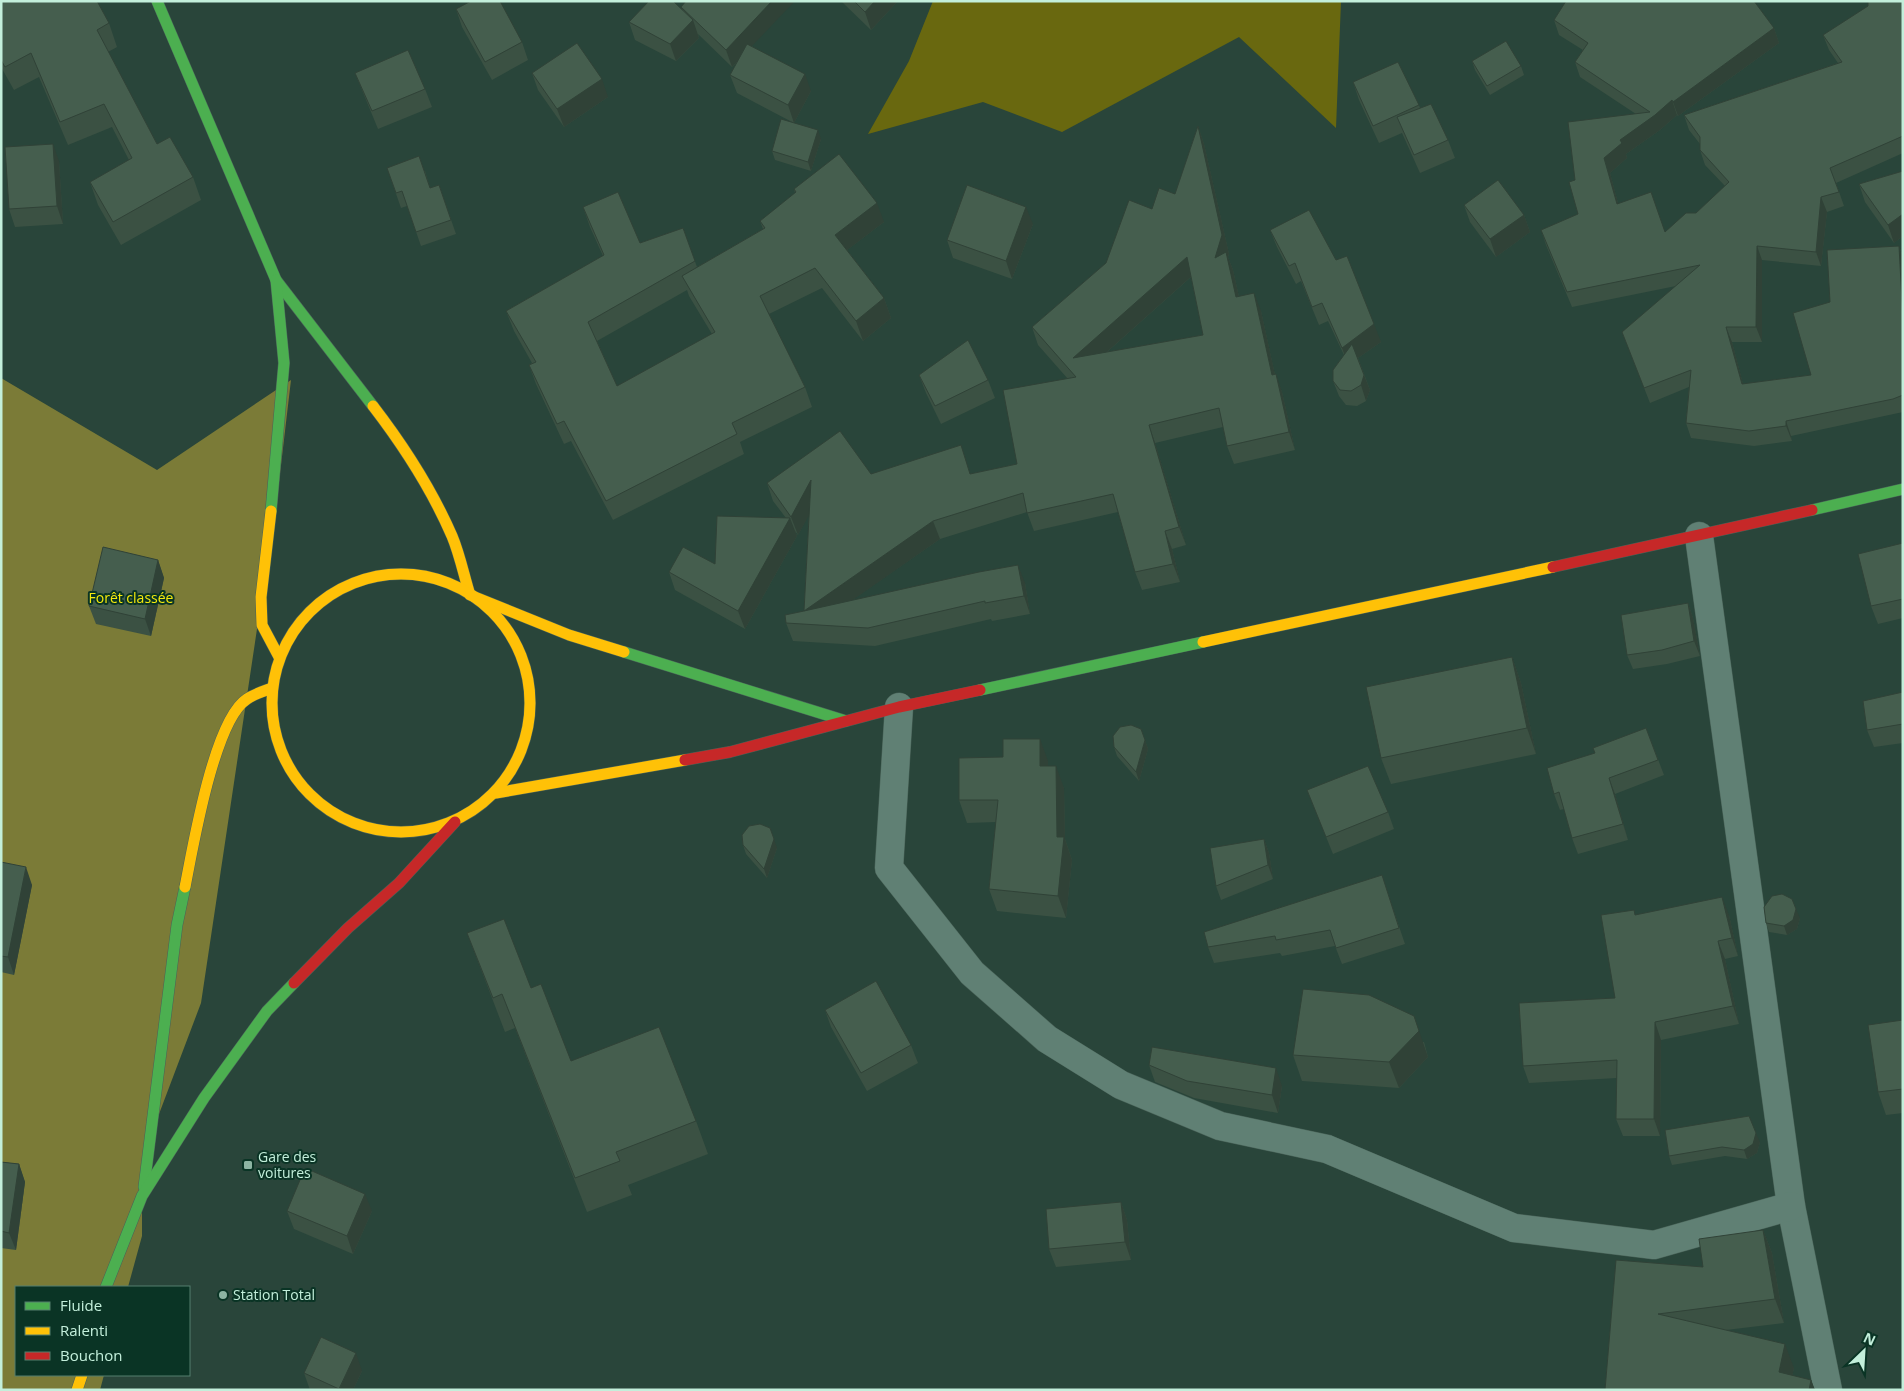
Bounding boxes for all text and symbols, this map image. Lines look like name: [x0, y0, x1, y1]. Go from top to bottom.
park label: Forêt classée: [89, 588, 174, 607]
place label: Gare des voitures: [258, 1147, 317, 1182]
marker: Gare des voitures: [242, 1159, 254, 1171]
place label: Station Total: [233, 1285, 315, 1304]
legend: [15, 1286, 190, 1376]
marker: Station Total: [217, 1289, 229, 1301]
text: Fluide: [60, 1295, 102, 1315]
text: Ralenti: [60, 1320, 108, 1340]
north arrow: [1839, 1326, 1889, 1376]
text: N: [1861, 1328, 1879, 1350]
text: Bouchon: [60, 1345, 123, 1365]

